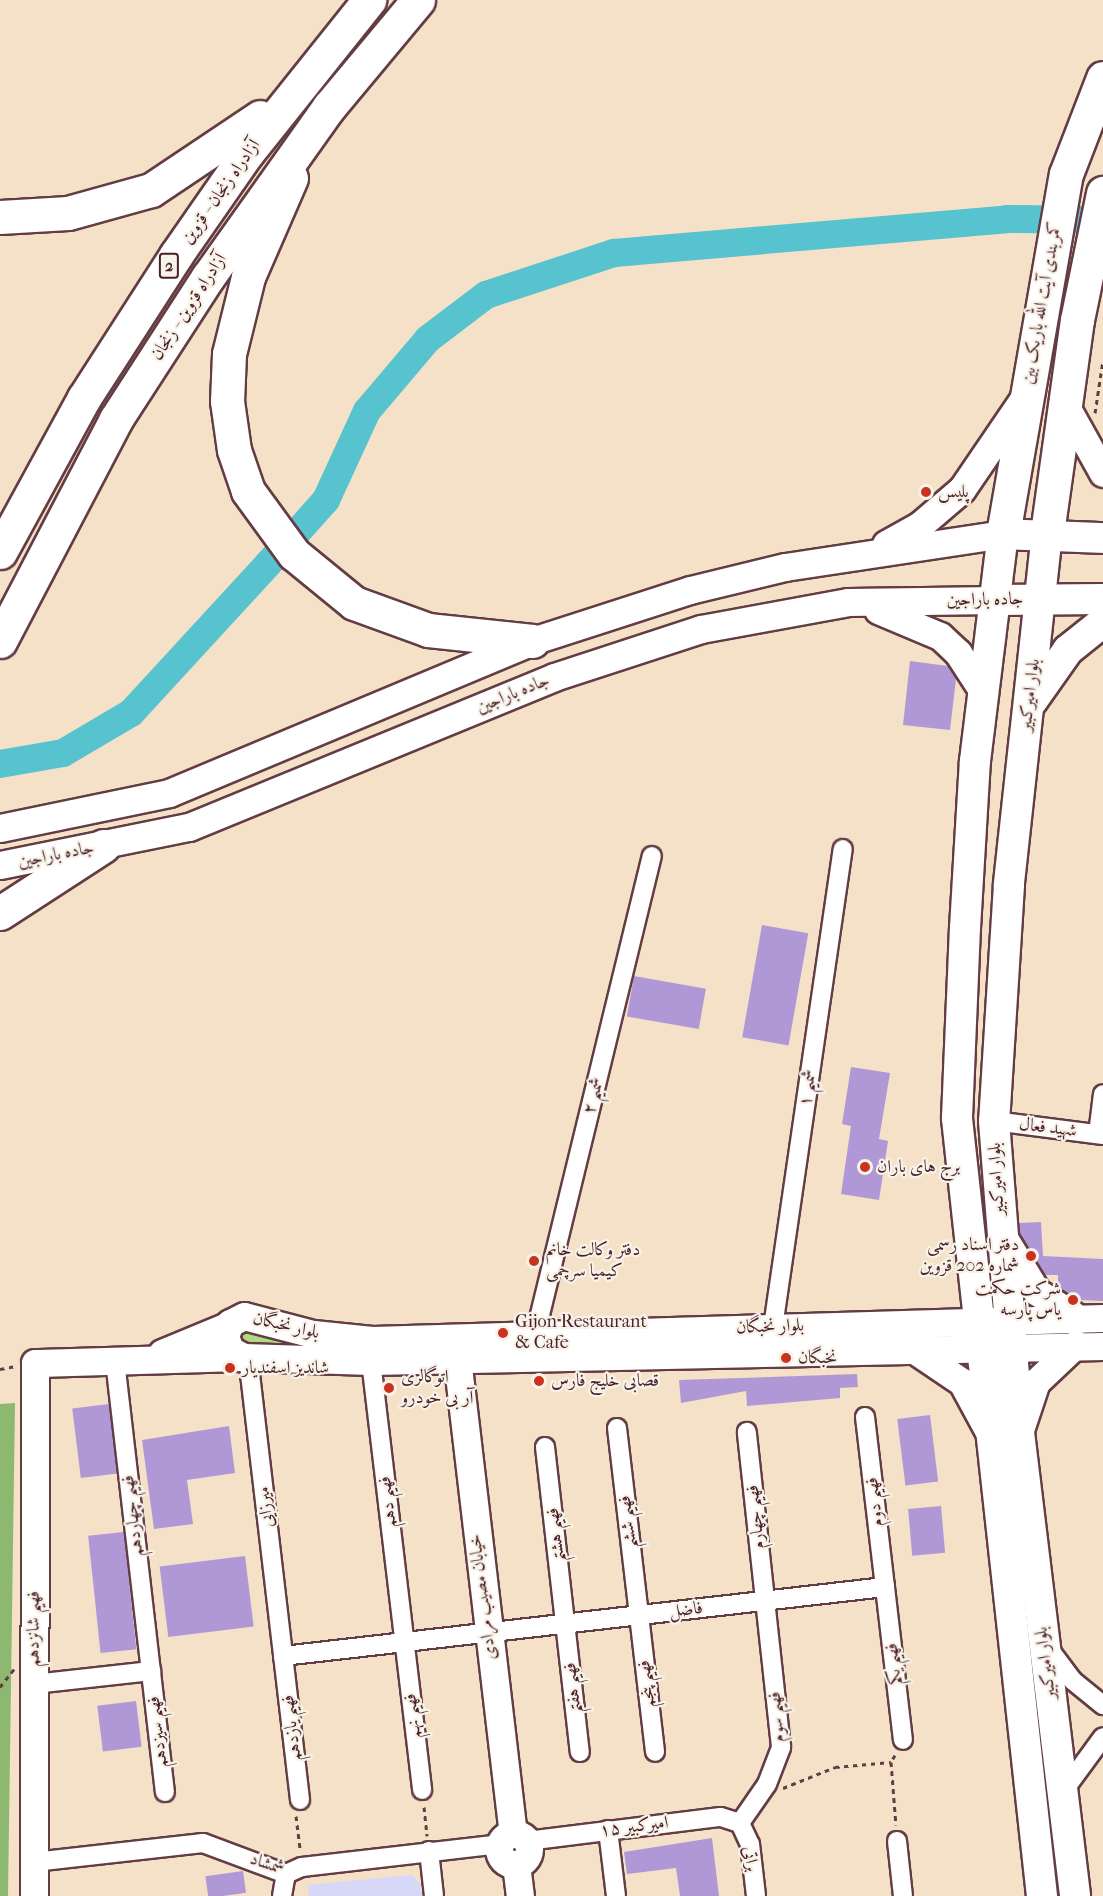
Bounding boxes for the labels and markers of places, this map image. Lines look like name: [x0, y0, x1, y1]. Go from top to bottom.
place label: پلیس: [938, 481, 969, 503]
marker: پلیس: [919, 485, 933, 499]
place label: برج های باران: [877, 1156, 960, 1178]
marker: برج های باران: [858, 1160, 872, 1174]
place label: دفتر اسناد رسمی شماره 202 قزوین: [919, 1235, 1019, 1278]
place label: دفتر وکالت خانم کیمیا سرچمی: [546, 1240, 640, 1282]
marker: دفتر اسناد رسمی شماره 202 قزوین: [1024, 1249, 1038, 1263]
marker: دفتر وکالت خانم کیمیا سرچمی: [527, 1254, 541, 1268]
place label: شرکت حکمت یاس پارسه: [975, 1279, 1061, 1322]
marker: شرکت حکمت یاس پارسه: [1066, 1293, 1080, 1307]
place label: Gijon Restaurant & Cafe: [515, 1312, 647, 1354]
marker: Gijon Restaurant & Cafe: [496, 1326, 510, 1340]
place label: نخبگان: [798, 1347, 837, 1369]
marker: نخبگان: [779, 1351, 793, 1365]
place label: شاندیز اسفندیار: [242, 1357, 329, 1379]
marker: شاندیز اسفندیار: [223, 1361, 237, 1375]
place label: اتوگالری آر بی خودرو: [401, 1367, 473, 1410]
place label: قصابی خلیج فارس: [551, 1370, 659, 1392]
marker: قصابی خلیج فارس: [532, 1374, 546, 1388]
marker: اتوگالری آر بی خودرو: [382, 1381, 396, 1395]

